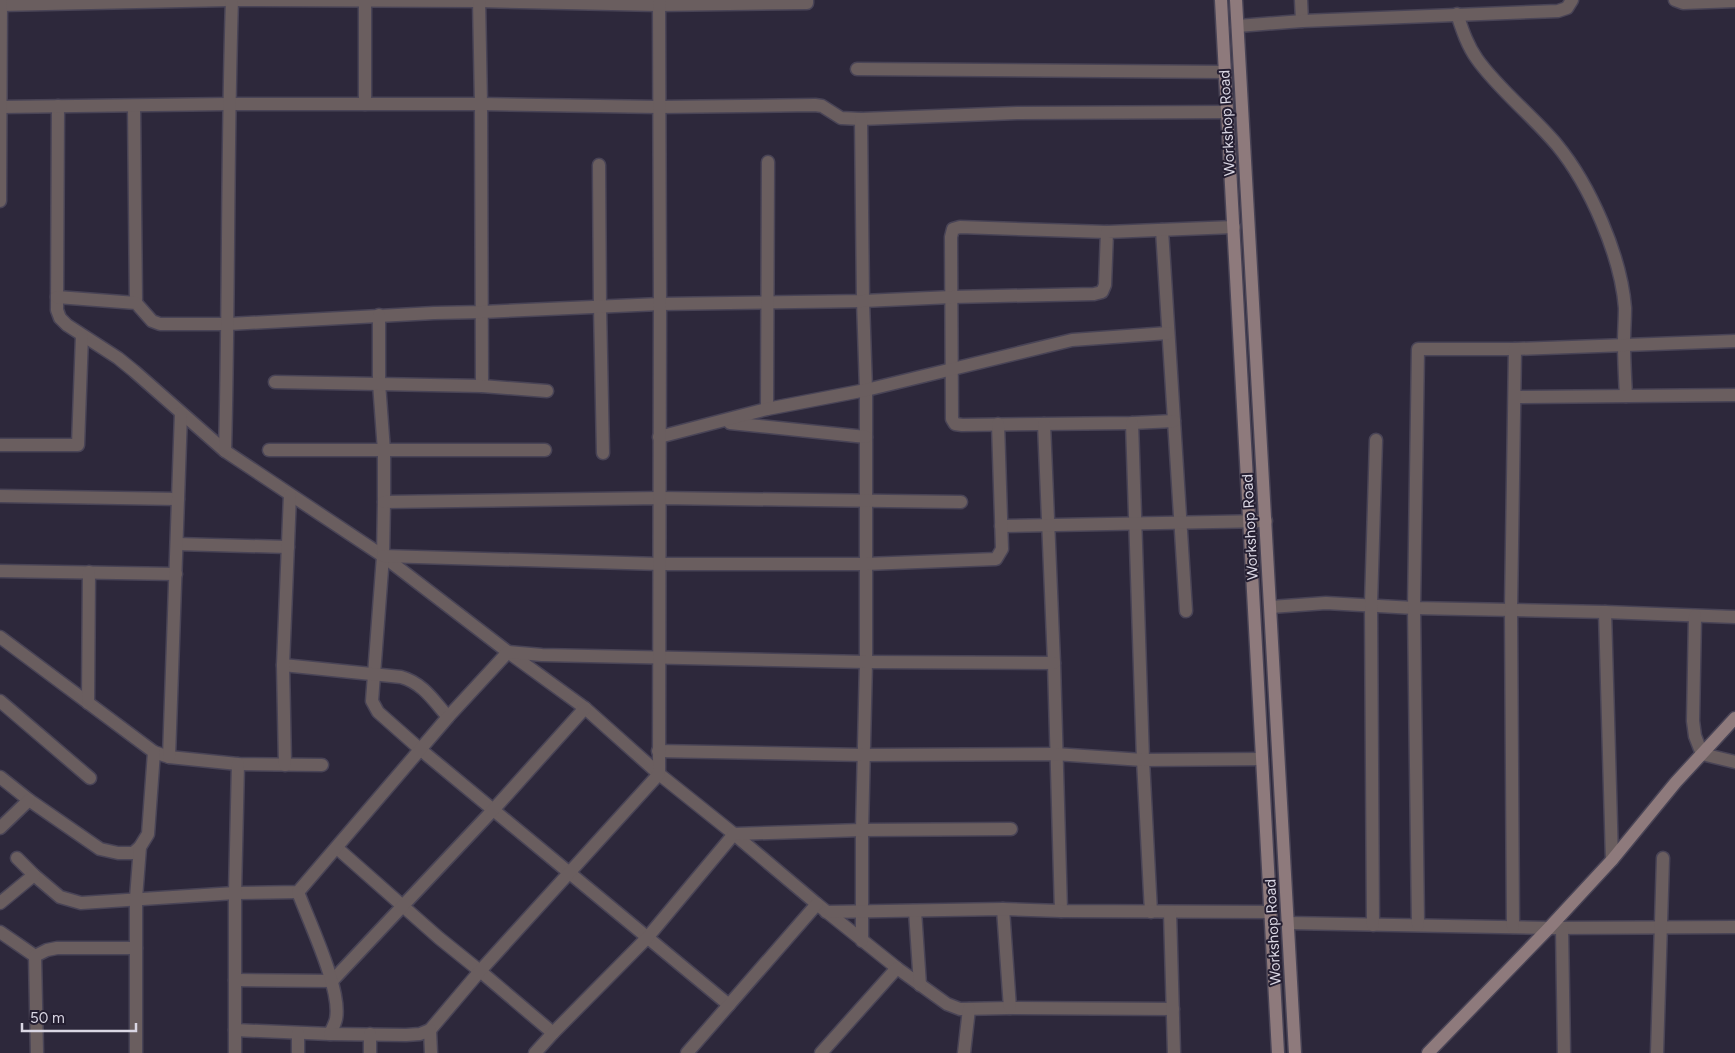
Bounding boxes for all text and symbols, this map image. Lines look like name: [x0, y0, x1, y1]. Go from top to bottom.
street label: Workshop Road: [1215, 70, 1239, 176]
street label: Workshop Road: [1238, 474, 1262, 580]
street label: Workshop Road: [1261, 879, 1285, 985]
scale bar: [22, 1000, 136, 1032]
text: 50 m: [30, 1009, 65, 1027]

